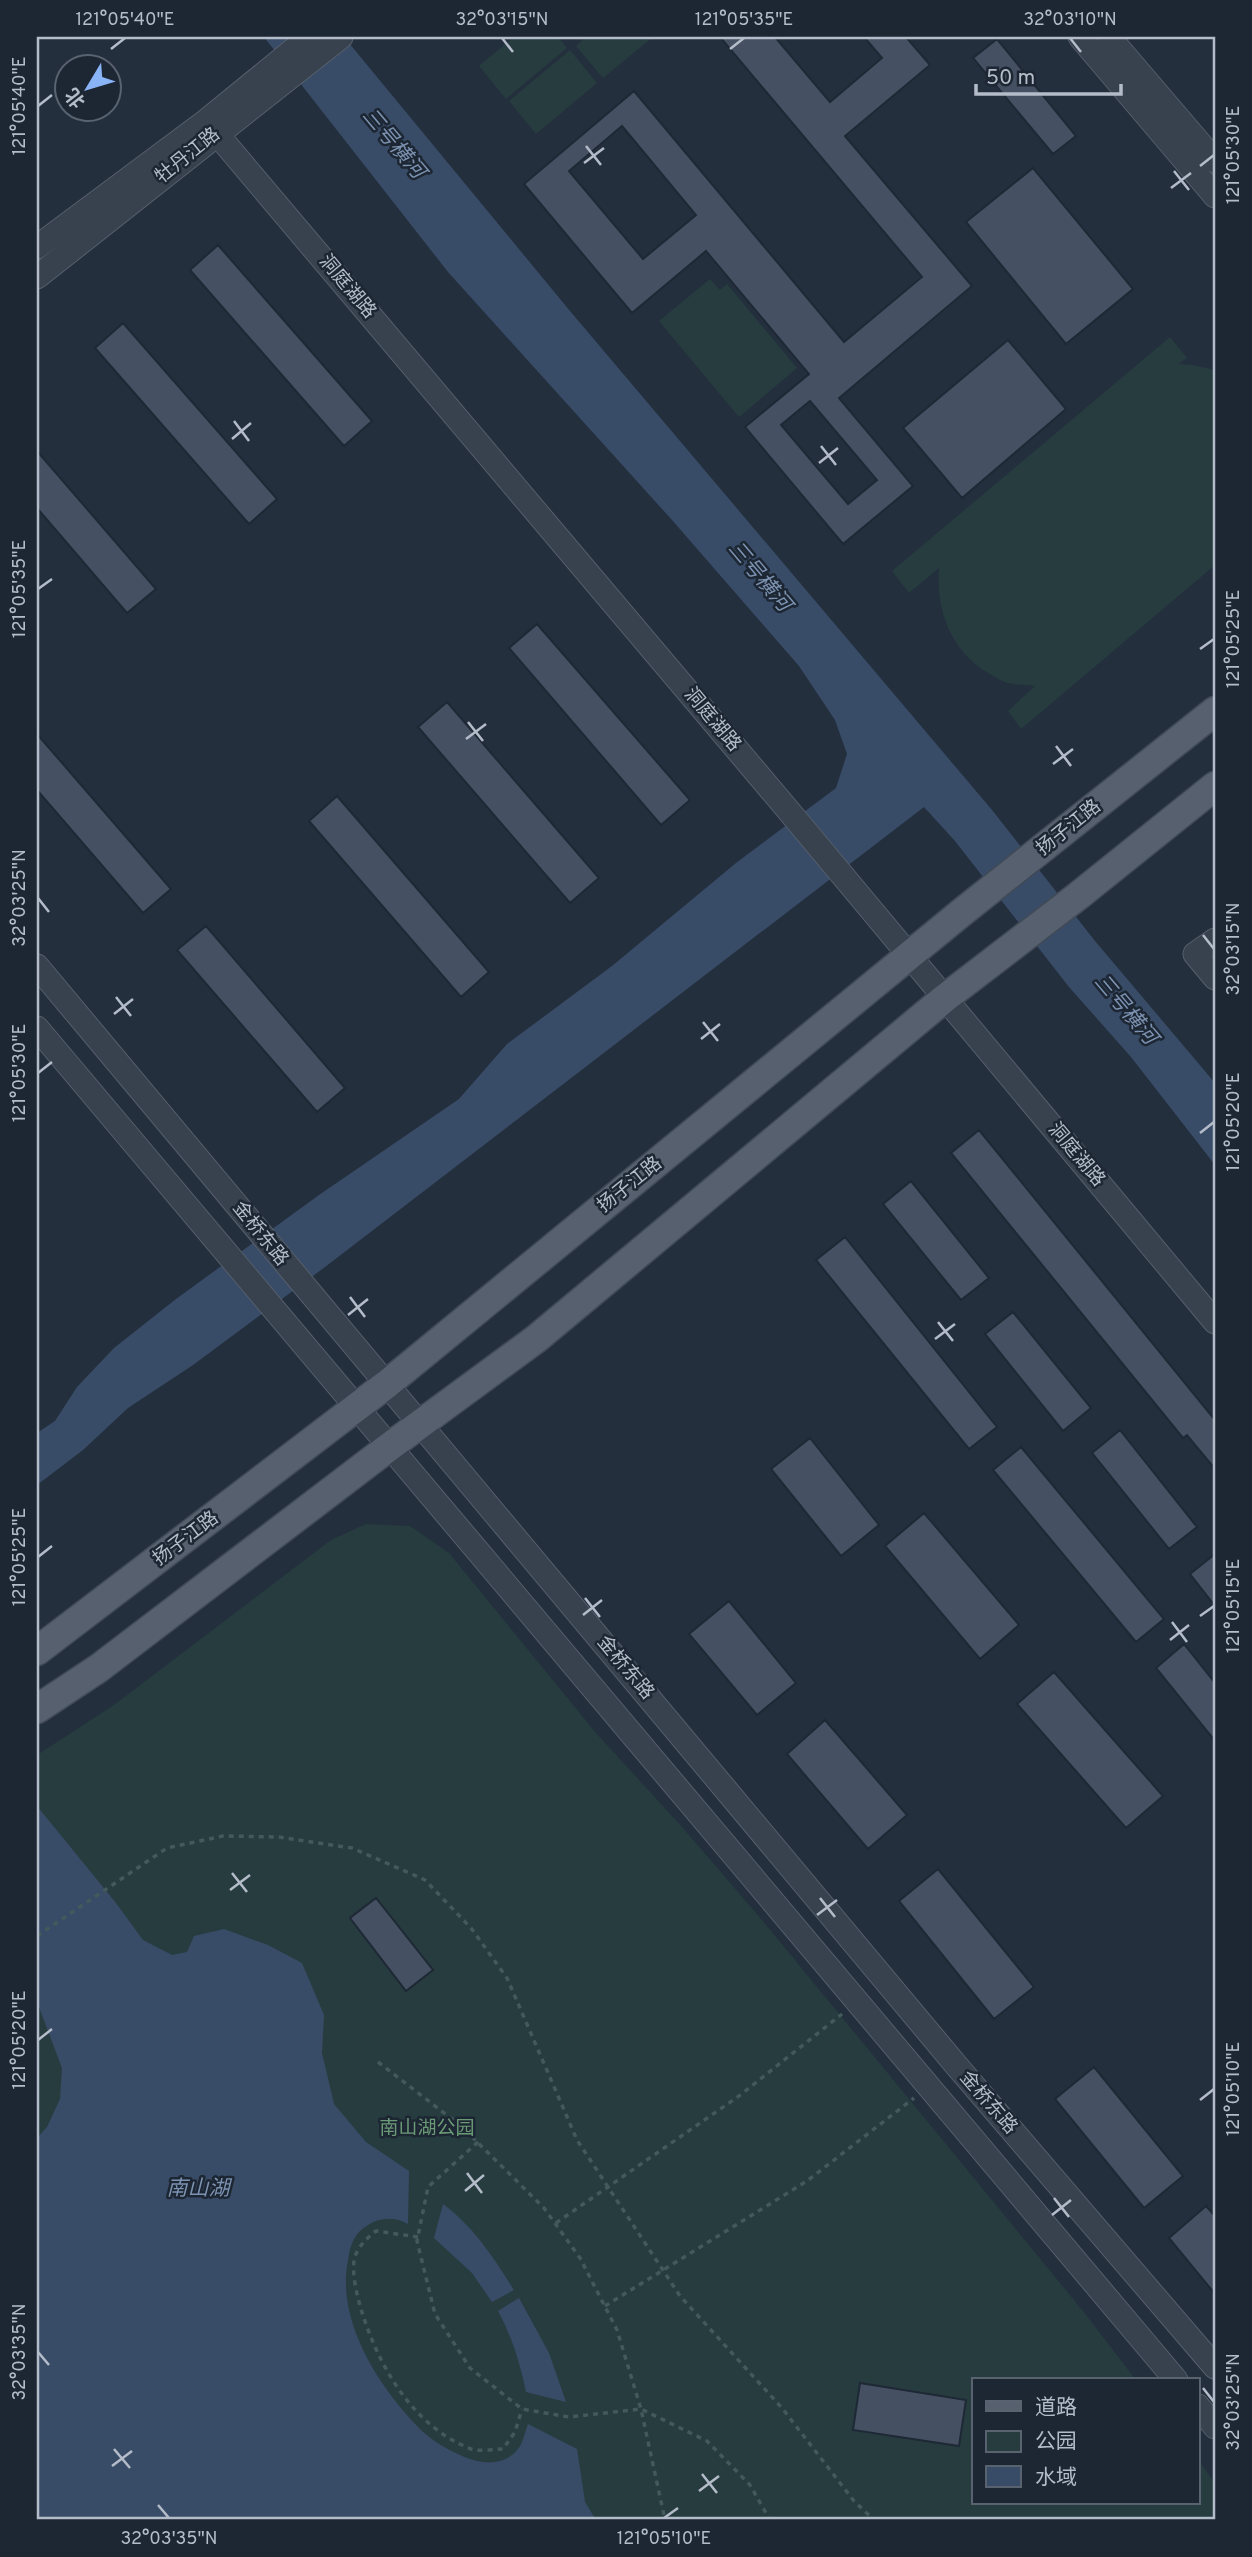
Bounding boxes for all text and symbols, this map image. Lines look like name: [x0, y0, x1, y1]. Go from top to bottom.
text: 121°05'40"E: [75, 9, 175, 32]
text: 32°03'15"N: [456, 9, 549, 32]
text: 121°05'35"E: [695, 9, 793, 32]
text: 32°03'10"N: [1023, 9, 1117, 32]
north arrow: [52, 52, 122, 122]
scale bar: [976, 52, 1121, 96]
text: 121°05'40"E: [9, 56, 32, 156]
text: 50 m: [986, 65, 1035, 92]
text: 北: [61, 82, 91, 112]
water label: 三号横河: [356, 103, 433, 188]
text: 121°05'30"E: [1223, 106, 1246, 204]
street label: 牡丹江路: [151, 123, 225, 189]
street label: 洞庭湖路: [313, 250, 381, 324]
water label: 三号横河: [722, 536, 799, 621]
text: 121°05'35"E: [9, 540, 32, 638]
text: 121°05'25"E: [1223, 590, 1246, 688]
street label: 洞庭湖路: [678, 683, 746, 757]
street label: 扬子江路: [1032, 795, 1106, 861]
text: 32°03'25"N: [9, 849, 32, 947]
text: 32°03'15"N: [1223, 903, 1246, 996]
water label: 三号横河: [1088, 969, 1165, 1054]
text: 121°05'30"E: [9, 1024, 32, 1122]
text: 121°05'20"E: [1223, 1072, 1246, 1172]
street label: 洞庭湖路: [1042, 1118, 1110, 1192]
street label: 扬子江路: [593, 1152, 667, 1218]
street label: 金桥东路: [227, 1197, 293, 1271]
street label: 扬子江路: [148, 1507, 224, 1571]
text: 121°05'25"E: [9, 1508, 32, 1606]
text: 121°05'15"E: [1223, 1559, 1246, 1653]
street label: 金桥东路: [591, 1631, 659, 1705]
text: 121°05'20"E: [9, 1990, 32, 2090]
text: 121°05'10"E: [1223, 2042, 1246, 2136]
street label: 金桥东路: [954, 2066, 1022, 2140]
park label: 南山湖公园: [379, 2117, 475, 2141]
water label: 南山湖: [167, 2176, 232, 2203]
text: 32°03'35"N: [9, 2303, 32, 2401]
text: 32°03'25"N: [1223, 2353, 1246, 2451]
legend: [972, 2378, 1200, 2504]
text: 道路: [1035, 2395, 1077, 2422]
text: 公园: [1035, 2429, 1077, 2456]
text: 水域: [1035, 2465, 1077, 2492]
text: 32°03'35"N: [120, 2528, 218, 2551]
text: 121°05'10"E: [617, 2528, 711, 2551]

